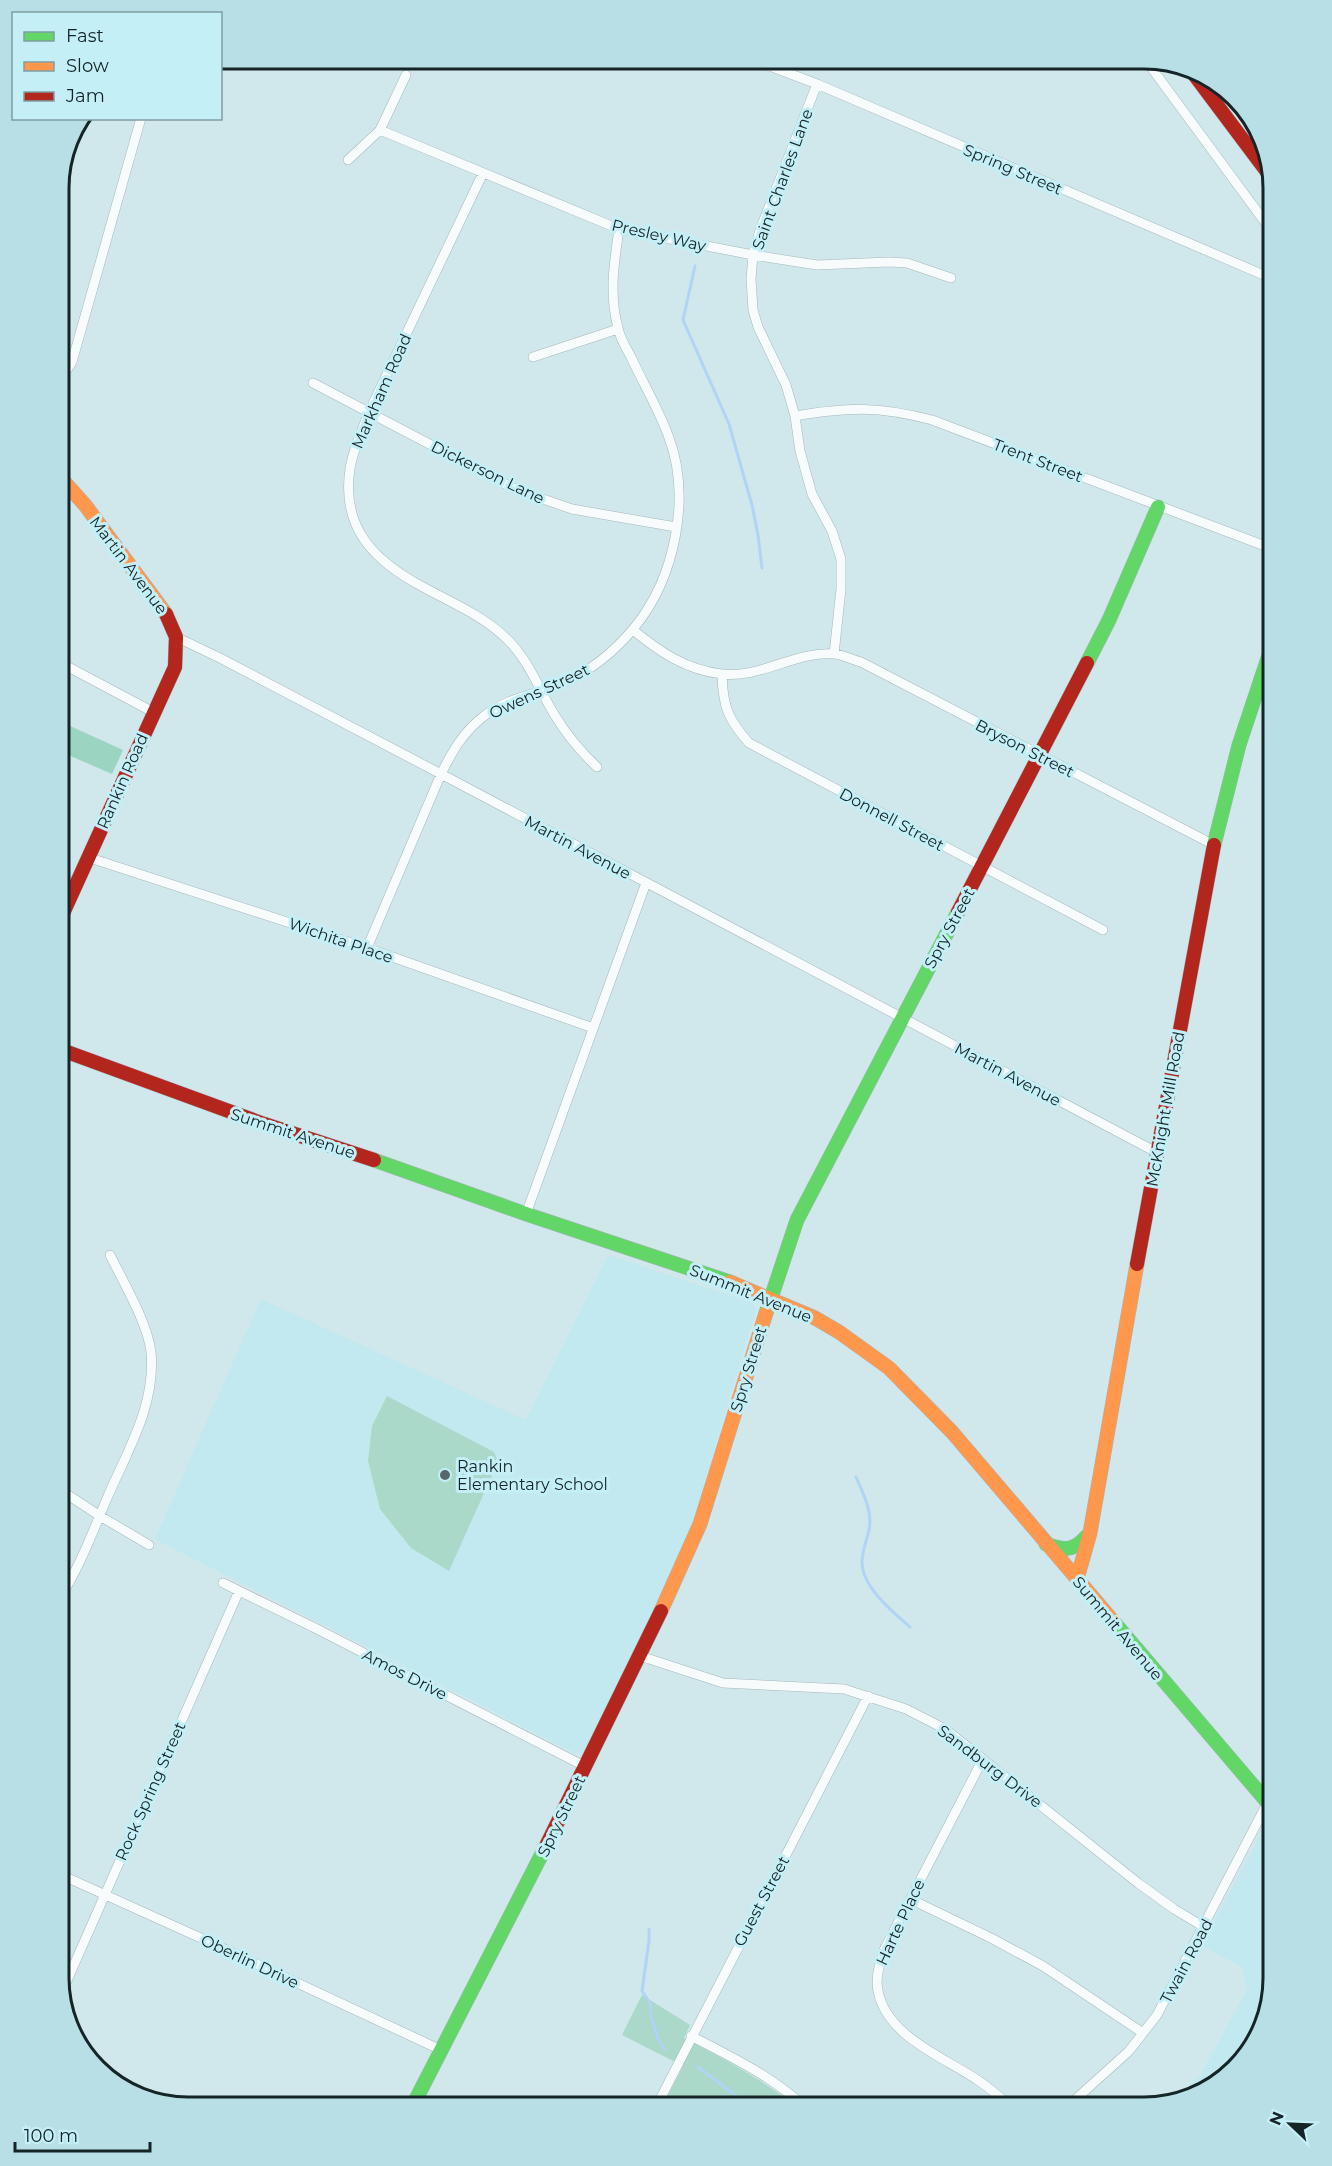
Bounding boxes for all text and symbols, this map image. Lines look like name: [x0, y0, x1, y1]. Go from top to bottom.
legend: [12, 12, 222, 120]
text: Fast: [66, 25, 104, 47]
text: Slow: [66, 55, 109, 77]
text: Jam: [65, 85, 105, 107]
street label: Saint Charles Lane: [748, 106, 817, 252]
street label: Spring Street: [960, 140, 1066, 199]
street label: Presley Way: [610, 215, 708, 256]
street label: Markham Road: [348, 331, 415, 452]
street label: Trent Street: [990, 435, 1086, 486]
street label: Dickerson Lane: [428, 437, 548, 508]
street label: Martin Avenue: [86, 513, 172, 618]
street label: Owens Street: [486, 660, 593, 723]
street label: Bryson Street: [972, 715, 1078, 782]
street label: Rankin Road: [93, 731, 152, 832]
street label: Donnell Street: [836, 784, 948, 855]
street label: Martin Avenue: [521, 811, 634, 883]
street label: Spry Street: [920, 884, 979, 972]
street label: Wichita Place: [286, 914, 396, 967]
street label: McKnight Mill Road: [1142, 1030, 1189, 1188]
street label: Martin Avenue: [951, 1038, 1064, 1110]
street label: Summit Avenue: [228, 1104, 357, 1163]
street label: Summit Avenue: [687, 1260, 815, 1327]
street label: Spry Street: [726, 1324, 771, 1414]
place label: Rankin Elementary School: [457, 1457, 608, 1494]
marker: Rankin Elementary School: [438, 1468, 452, 1482]
street label: Summit Avenue: [1069, 1573, 1167, 1684]
street label: Amos Drive: [359, 1645, 450, 1704]
street label: Rock Spring Street: [111, 1718, 190, 1864]
street label: Sandburg Drive: [934, 1721, 1046, 1812]
street label: Spry Street: [534, 1772, 590, 1860]
street label: Guest Street: [730, 1852, 793, 1950]
street label: Harte Place: [872, 1876, 929, 1968]
street label: Twain Road: [1156, 1916, 1217, 2007]
street label: Oberlin Drive: [198, 1930, 302, 1992]
north arrow: [1260, 2094, 1320, 2154]
text: N: [1265, 2109, 1288, 2128]
scale bar: [15, 2115, 150, 2153]
text: 100 m: [24, 2125, 78, 2147]

